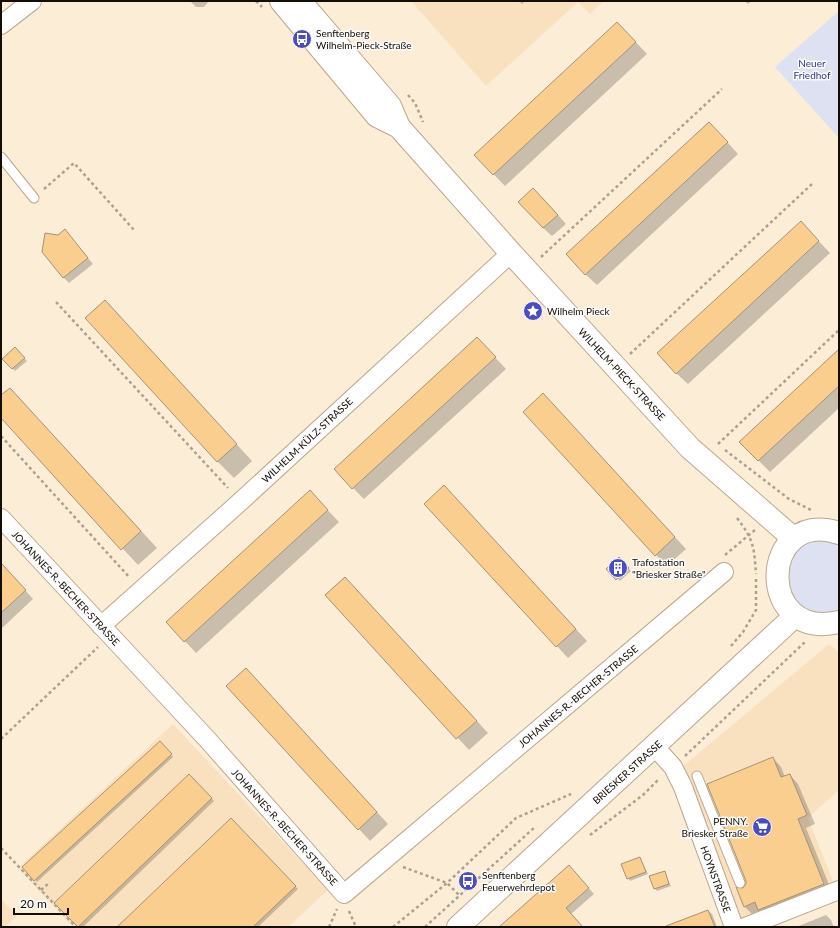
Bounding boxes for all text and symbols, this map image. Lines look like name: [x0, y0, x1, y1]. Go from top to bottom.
place label: Senftenberg Wilhelm-Pieck-Straße: [316, 27, 412, 51]
bus stop icon: Senftenberg Wilhelm-Pieck-Straße: [291, 28, 313, 50]
park label: Neuer Friedhof: [794, 57, 831, 81]
place icon: Wilhelm Pieck: [522, 300, 544, 322]
place label: Wilhelm Pieck: [547, 305, 611, 317]
street label: WILHELM-PIECK-STRASSE: [576, 325, 668, 423]
street label: WILHELM-KÜLZ-STRASSE: [259, 395, 355, 485]
street label: JOHANNES-R.-BECHER-STRASSE: [10, 528, 122, 648]
place label: Trafostation "Briesker Straße": [632, 556, 706, 580]
building icon: Trafostation "Briesker Straße": [607, 557, 629, 579]
street label: JOHANNES-R.-BECHER-STRASSE: [516, 642, 640, 750]
street label: BRIESKER STRASSE: [590, 738, 664, 806]
street label: JOHANNES-R.-BECHER-STRASSE: [230, 766, 341, 888]
place label: PENNY. Briesker Straße: [682, 815, 748, 839]
supermarket icon: PENNY. Briesker Straße: [751, 816, 773, 838]
street label: HOYNSTRASSE: [698, 844, 734, 914]
place label: Senftenberg Feuerwehrdepot: [482, 869, 555, 893]
bus stop icon: Senftenberg Feuerwehrdepot: [457, 870, 479, 892]
scale bar: [14, 890, 68, 916]
text: 20 m: [20, 896, 47, 911]

